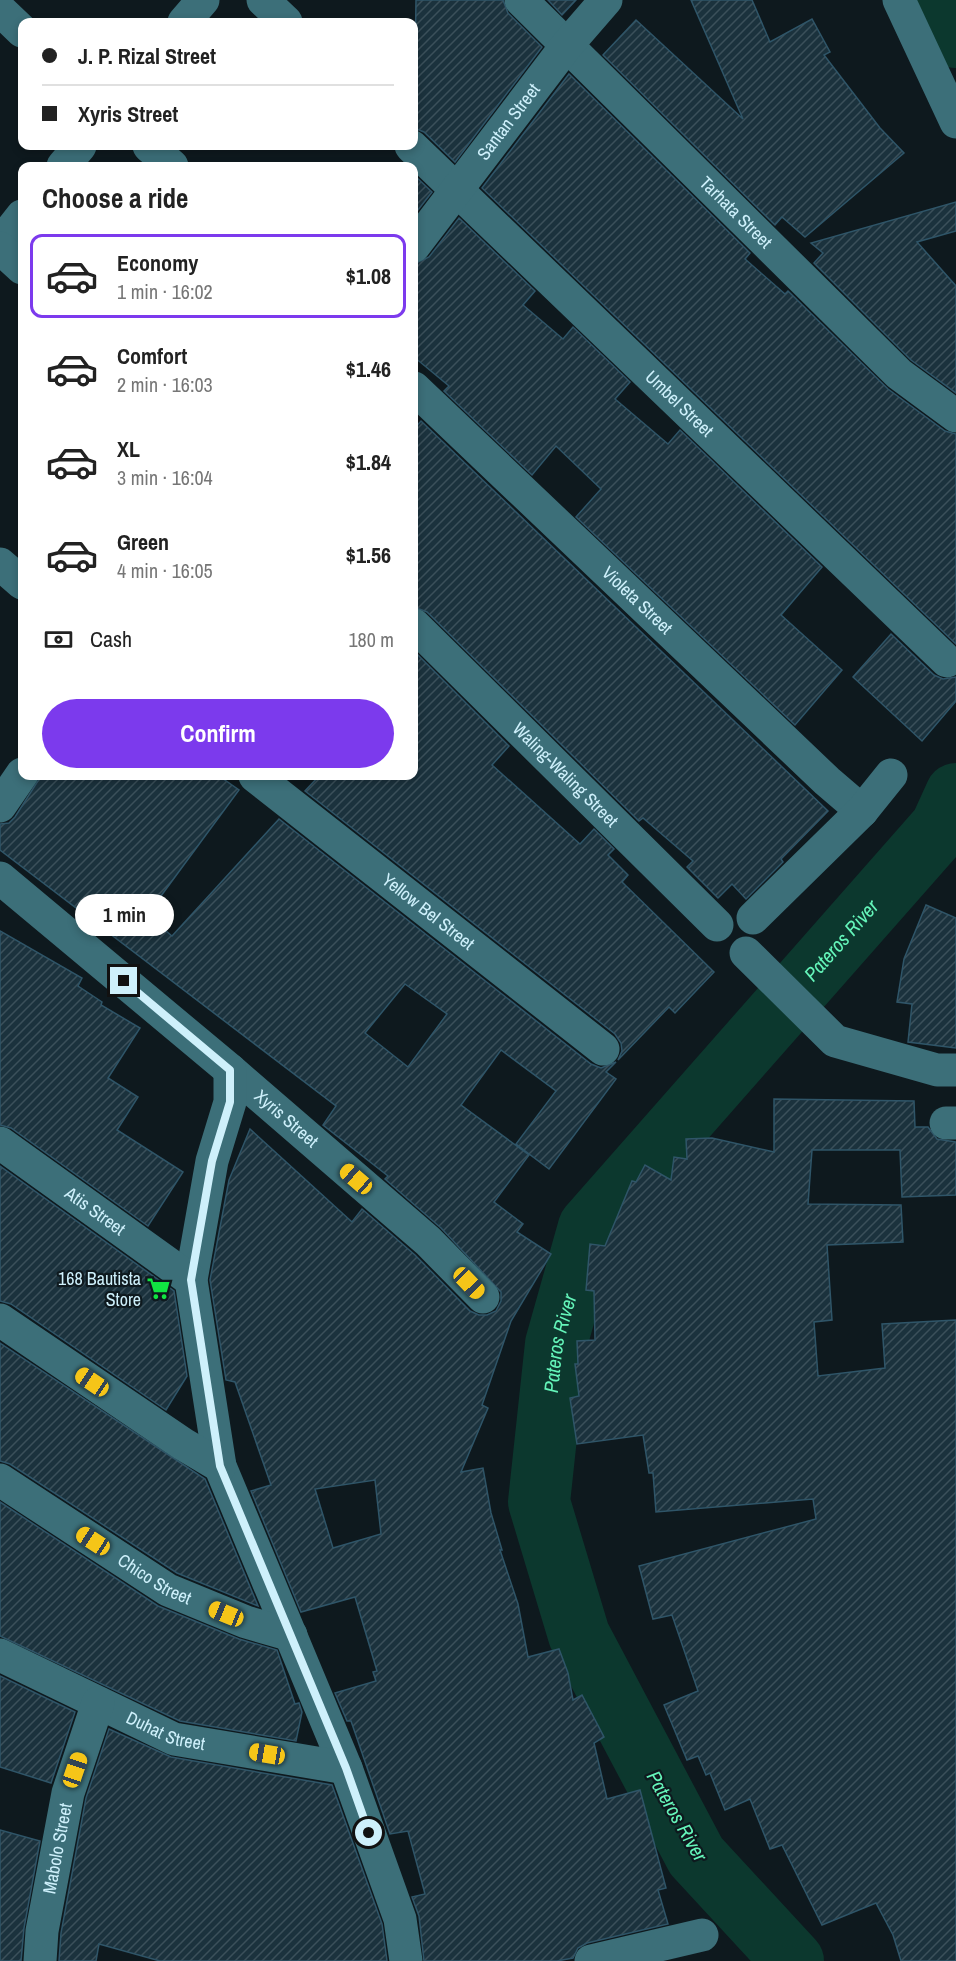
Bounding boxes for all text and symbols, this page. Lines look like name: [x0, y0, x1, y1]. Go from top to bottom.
text: J. P. Rizal Street: [78, 41, 216, 71]
street label: Santan Street: [471, 78, 545, 165]
text: Xyris Street: [78, 99, 178, 129]
street label: Tarhata Street: [694, 170, 778, 254]
text: Choose a ride: [42, 180, 188, 216]
text: Economy: [117, 248, 198, 278]
icon: car: [45, 249, 99, 303]
text: $1.08: [346, 261, 391, 291]
text: 1 min · 16:02: [117, 278, 213, 305]
text: Comfort: [117, 341, 187, 371]
icon: car: [45, 342, 99, 396]
text: $1.46: [346, 354, 391, 384]
street label: Umbel Street: [640, 364, 719, 442]
text: 2 min · 16:03: [117, 371, 213, 398]
text: XL: [117, 434, 140, 464]
icon: car: [45, 435, 99, 489]
text: $1.84: [346, 447, 391, 477]
text: 3 min · 16:04: [117, 464, 213, 491]
text: Green: [117, 527, 169, 557]
icon: car: [45, 528, 99, 582]
text: $1.56: [346, 540, 391, 570]
text: 4 min · 16:05: [117, 557, 213, 584]
street label: Violeta Street: [597, 560, 678, 640]
icon: cash: [42, 623, 75, 656]
text: Cash: [90, 624, 132, 654]
text: 180 m: [348, 626, 394, 653]
button: Confirm: [42, 699, 394, 768]
street label: Waling-Waling Street: [507, 717, 624, 832]
street label: Yellow Bel Street: [377, 867, 480, 956]
water label: Pateros River: [797, 893, 884, 987]
callout: 1 min: [74, 894, 174, 936]
text: 1 min: [103, 901, 146, 928]
route end: [110, 967, 137, 994]
street label: Xyris Street: [249, 1084, 324, 1153]
car: [337, 1160, 375, 1198]
street label: Atis Street: [59, 1180, 131, 1241]
car: [450, 1264, 488, 1302]
place label: 168 Bautista Store: [58, 1266, 141, 1312]
supermarket icon: 168 Bautista Store: [146, 1276, 172, 1302]
water label: Pateros River: [537, 1290, 583, 1394]
car: [72, 1364, 112, 1400]
car: [73, 1524, 113, 1558]
street label: Chico Street: [113, 1547, 195, 1610]
car: [206, 1599, 246, 1629]
street label: Duhat Street: [122, 1705, 207, 1756]
car: [248, 1742, 286, 1766]
car: [61, 1750, 89, 1790]
water label: Pateros River: [641, 1766, 714, 1866]
street label: Mabolo Street: [36, 1801, 78, 1896]
route start: [355, 1819, 382, 1846]

